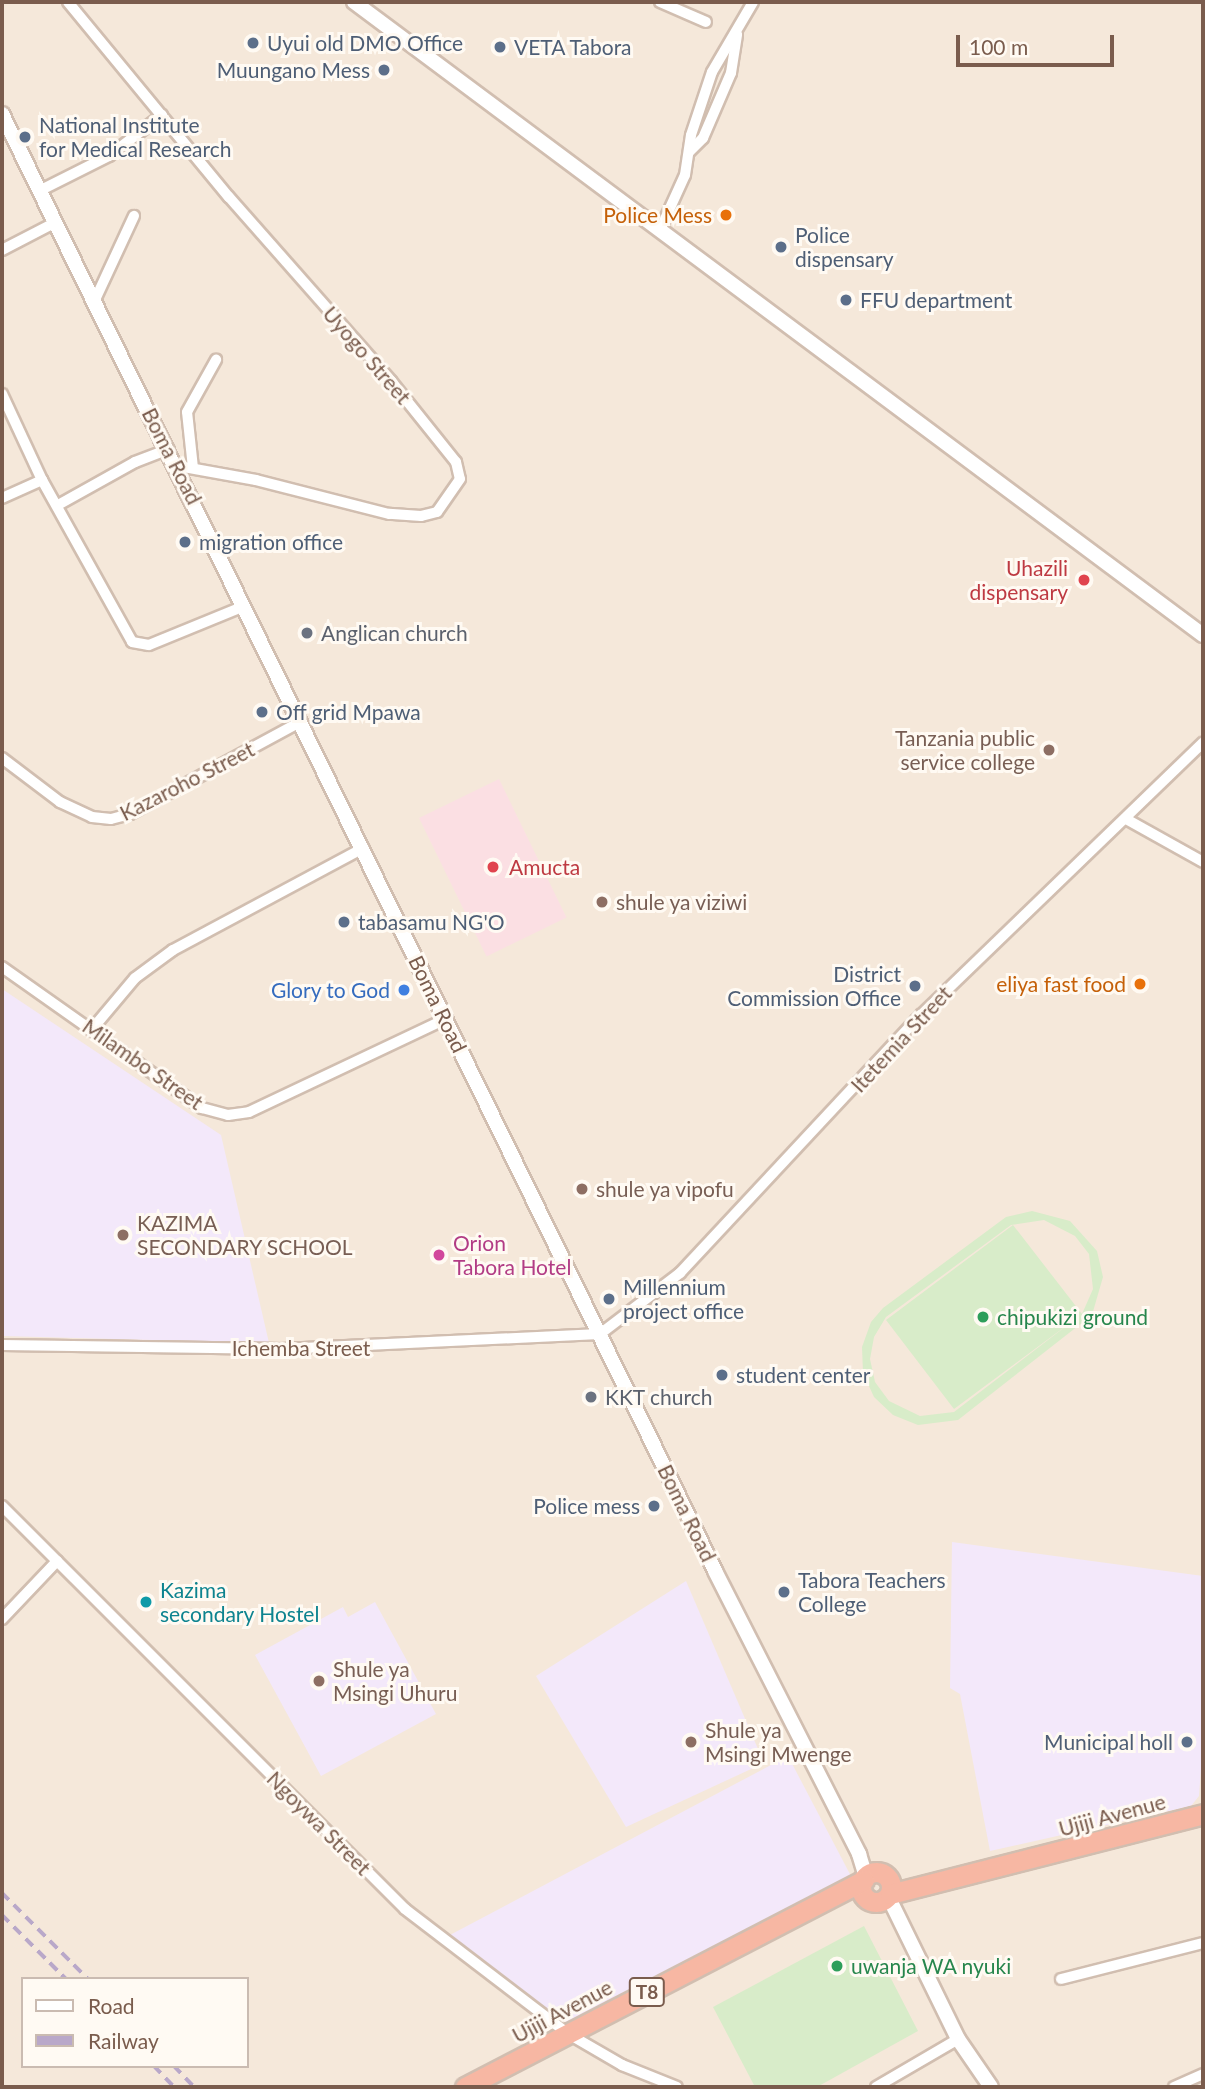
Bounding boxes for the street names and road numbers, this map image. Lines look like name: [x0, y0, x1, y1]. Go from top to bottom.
street label: Uyogo Street: [318, 301, 416, 409]
street label: Boma Road: [137, 404, 207, 508]
street label: Kazaroho Street: [116, 736, 258, 826]
street label: Boma Road: [404, 951, 472, 1057]
street label: Itetemia Street: [845, 981, 957, 1097]
street label: Milambo Street: [78, 1013, 208, 1115]
street label: Ichemba Street: [232, 1335, 370, 1361]
street label: Boma Road: [653, 1460, 721, 1566]
street label: Ngoywa Street: [262, 1766, 376, 1880]
street label: Ujiji Avenue: [1055, 1789, 1169, 1841]
street label: Ujiji Avenue: [507, 1974, 617, 2048]
road number: T8: [628, 1976, 666, 2008]

